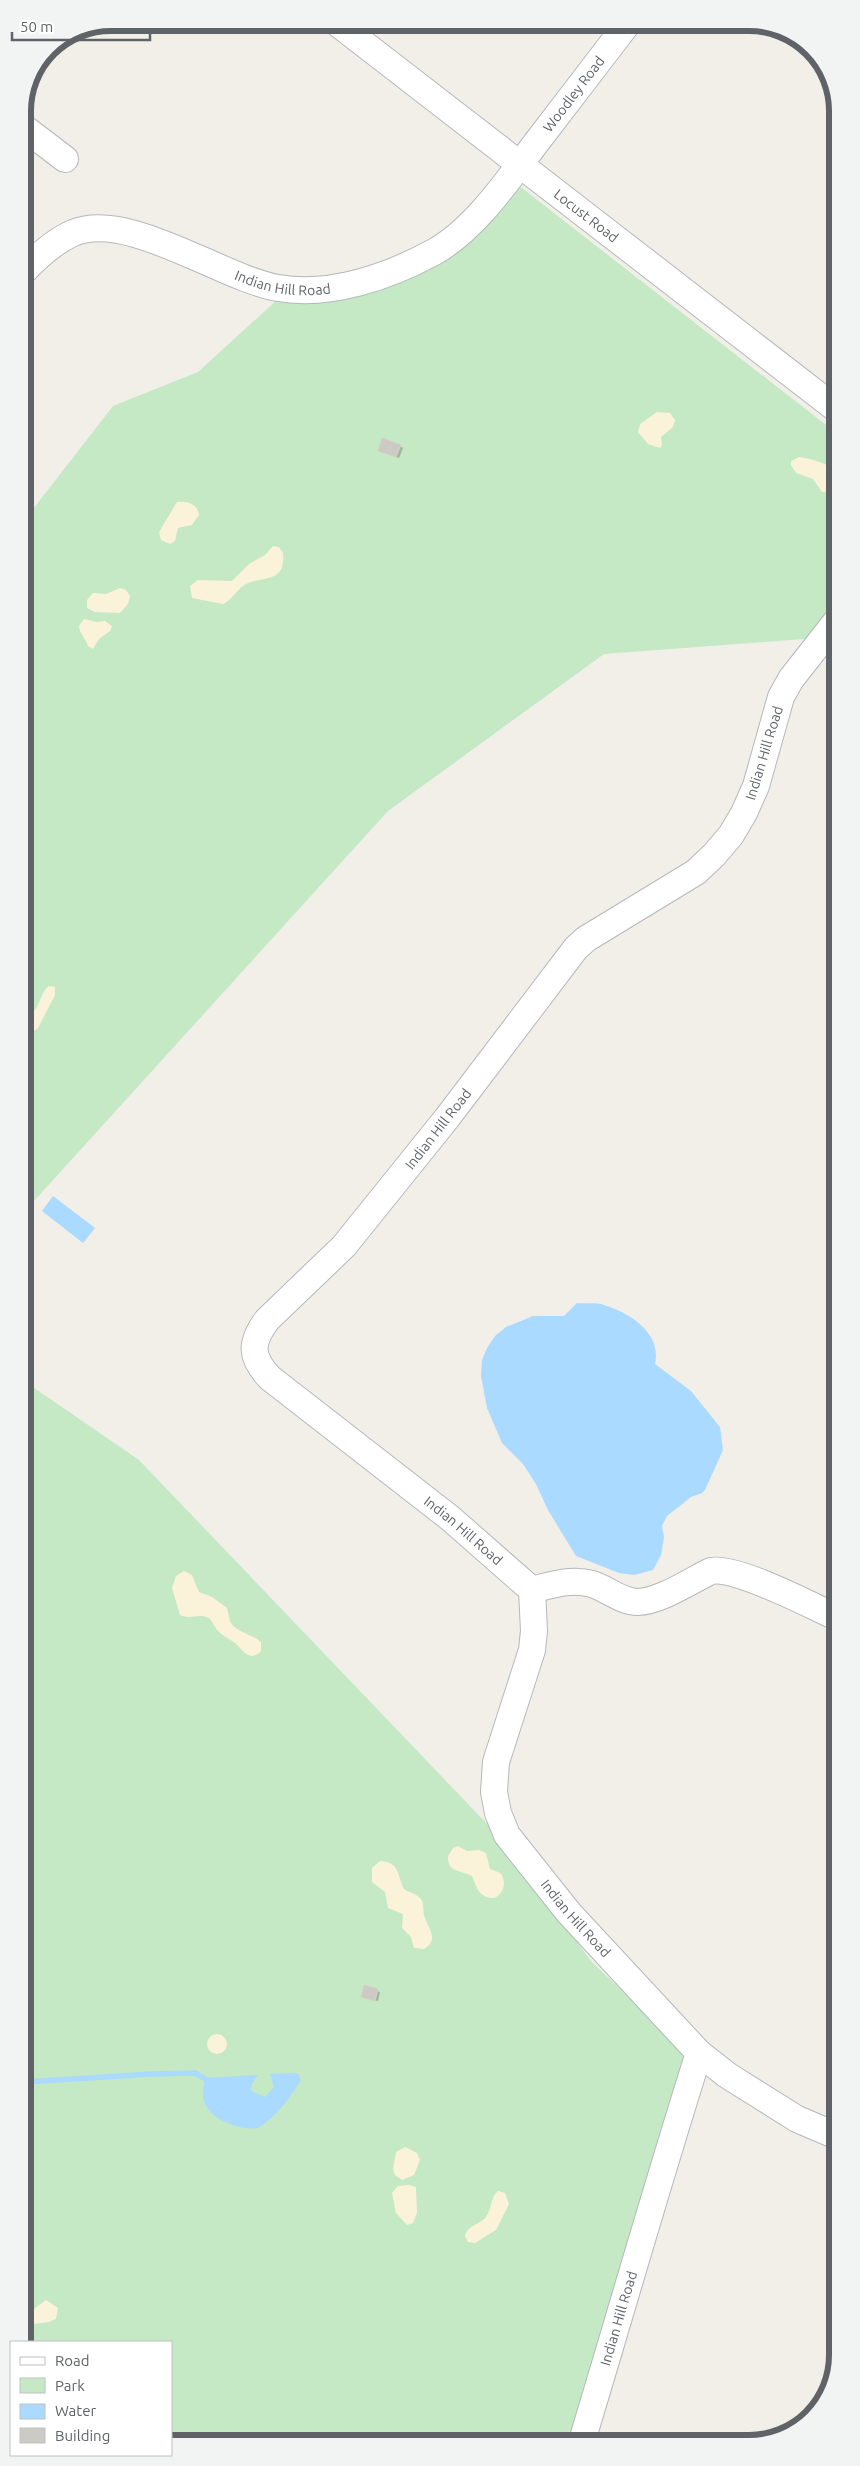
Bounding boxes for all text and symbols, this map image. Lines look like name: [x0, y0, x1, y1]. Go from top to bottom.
scale bar: [12, 10, 150, 42]
text: 50 m: [20, 18, 53, 35]
street label: Woodley Road: [540, 53, 608, 135]
street label: Locust Road: [551, 186, 622, 246]
street label: Indian Hill Road: [232, 267, 332, 298]
street label: Indian Hill Road: [742, 704, 786, 802]
street label: Indian Hill Road: [402, 1086, 474, 1172]
street label: Indian Hill Road: [421, 1493, 506, 1568]
street label: Indian Hill Road: [538, 1876, 614, 1960]
street label: Indian Hill Road: [597, 2269, 640, 2368]
legend: [10, 2341, 172, 2456]
text: Road: [55, 2352, 90, 2369]
text: Park: [55, 2377, 85, 2394]
text: Water: [55, 2402, 96, 2419]
text: Building: [55, 2427, 110, 2444]

